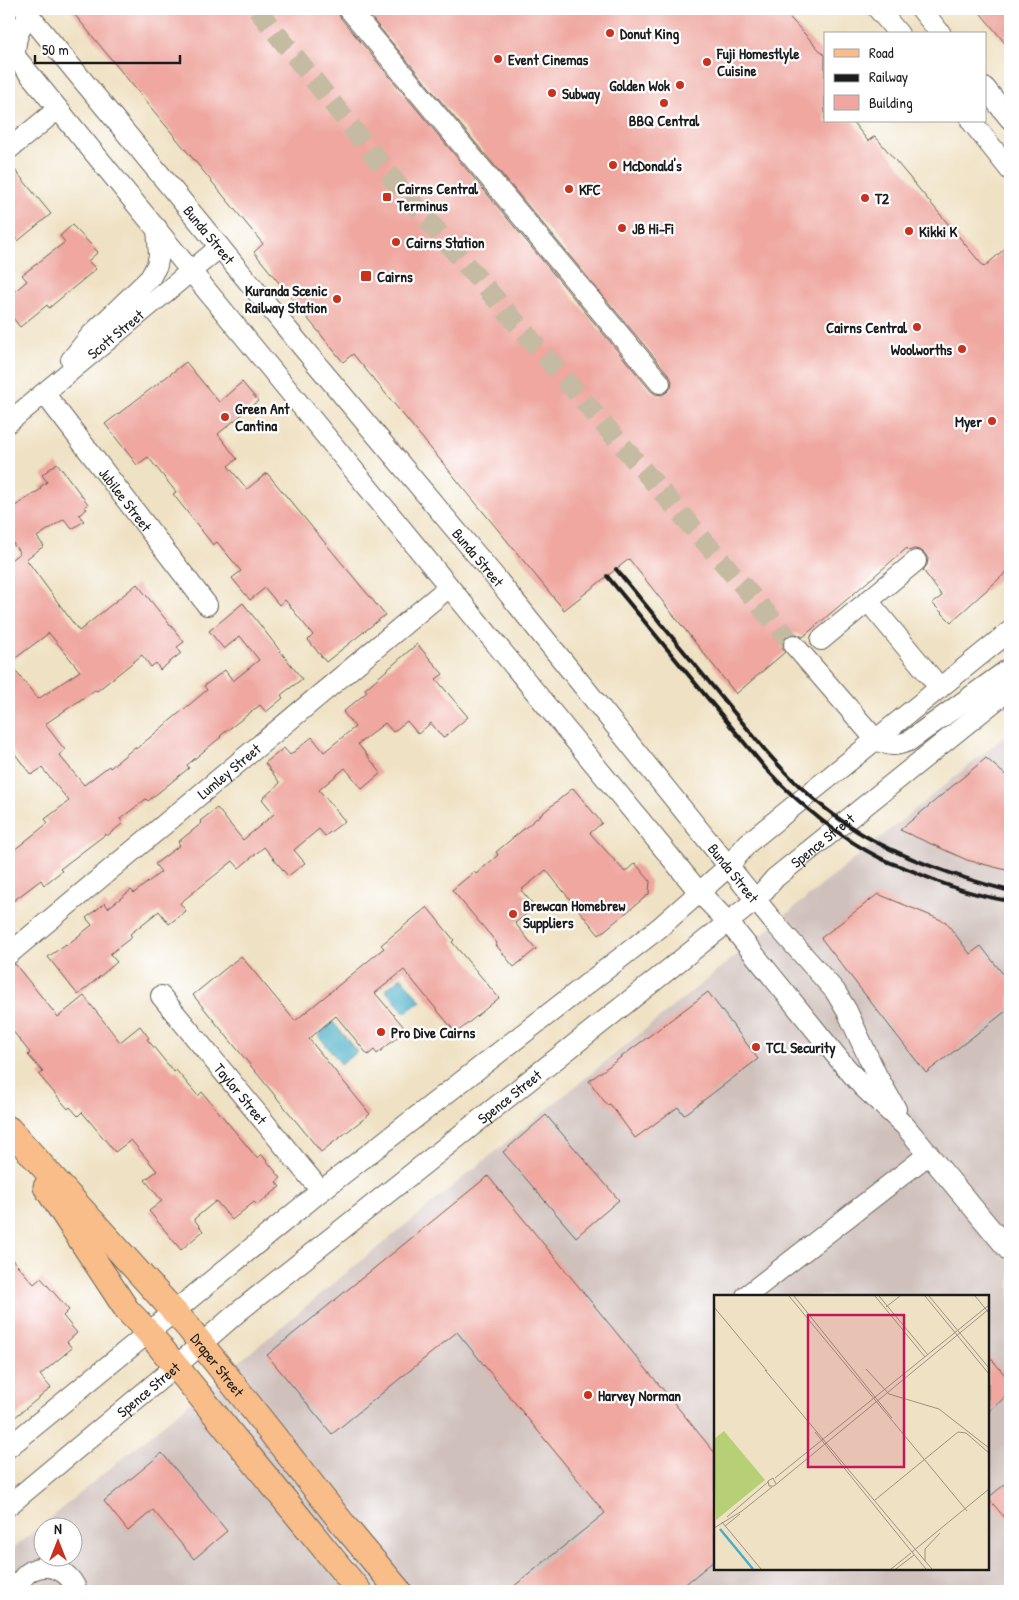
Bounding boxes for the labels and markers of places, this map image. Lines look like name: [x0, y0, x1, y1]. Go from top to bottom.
place label: Donut King: [620, 23, 680, 45]
marker: Donut King: [604, 27, 616, 39]
place label: Fuji Homestlyle Cuisine: [716, 43, 799, 81]
place label: Event Cinemas: [508, 49, 588, 70]
marker: Event Cinemas: [492, 53, 504, 65]
marker: Fuji Homestlyle Cuisine: [701, 56, 713, 68]
place label: Golden Wok: [609, 75, 671, 96]
marker: Golden Wok: [674, 79, 686, 91]
place label: Subway: [562, 83, 601, 105]
marker: Subway: [546, 87, 558, 99]
marker: BBQ Central: [658, 97, 670, 109]
place label: BBQ Central: [629, 110, 700, 131]
place label: McDonald's: [623, 155, 682, 176]
marker: McDonald's: [607, 159, 619, 171]
place label: Cairns Central Terminus: [396, 178, 479, 216]
place label: KFC: [579, 179, 601, 200]
marker: KFC: [563, 183, 575, 195]
place label: T2: [874, 188, 890, 209]
marker: Cairns Central Terminus: [381, 191, 393, 203]
marker: T2: [859, 192, 871, 204]
place label: JB Hi-Fi: [632, 218, 674, 239]
place label: Kikki K: [919, 221, 957, 242]
marker: JB Hi-Fi: [616, 222, 628, 234]
marker: Kikki K: [903, 225, 915, 237]
place label: Cairns Station: [406, 232, 485, 253]
marker: Cairns Station: [390, 236, 402, 248]
place label: Cairns: [377, 266, 413, 287]
marker: Cairns: [359, 269, 373, 283]
place label: Kuranda Scenic Railway Station: [245, 280, 328, 319]
marker: Kuranda Scenic Railway Station: [331, 293, 343, 305]
place label: Cairns Central: [826, 317, 908, 338]
marker: Cairns Central: [911, 321, 923, 333]
place label: Woolworths: [891, 339, 952, 360]
marker: Woolworths: [956, 343, 968, 355]
place label: Green Ant Cantina: [235, 398, 290, 436]
marker: Green Ant Cantina: [219, 411, 231, 423]
place label: Myer: [955, 411, 982, 433]
marker: Myer: [986, 415, 998, 427]
place label: Brewcan Homebrew Suppliers: [523, 895, 625, 934]
marker: Brewcan Homebrew Suppliers: [507, 908, 519, 920]
place label: Pro Dive Cairns: [391, 1022, 475, 1043]
marker: Pro Dive Cairns: [375, 1026, 387, 1038]
place label: TCL Security: [765, 1037, 836, 1059]
marker: TCL Security: [750, 1041, 762, 1053]
place label: Harvey Norman: [598, 1385, 681, 1407]
marker: Harvey Norman: [582, 1389, 594, 1401]

